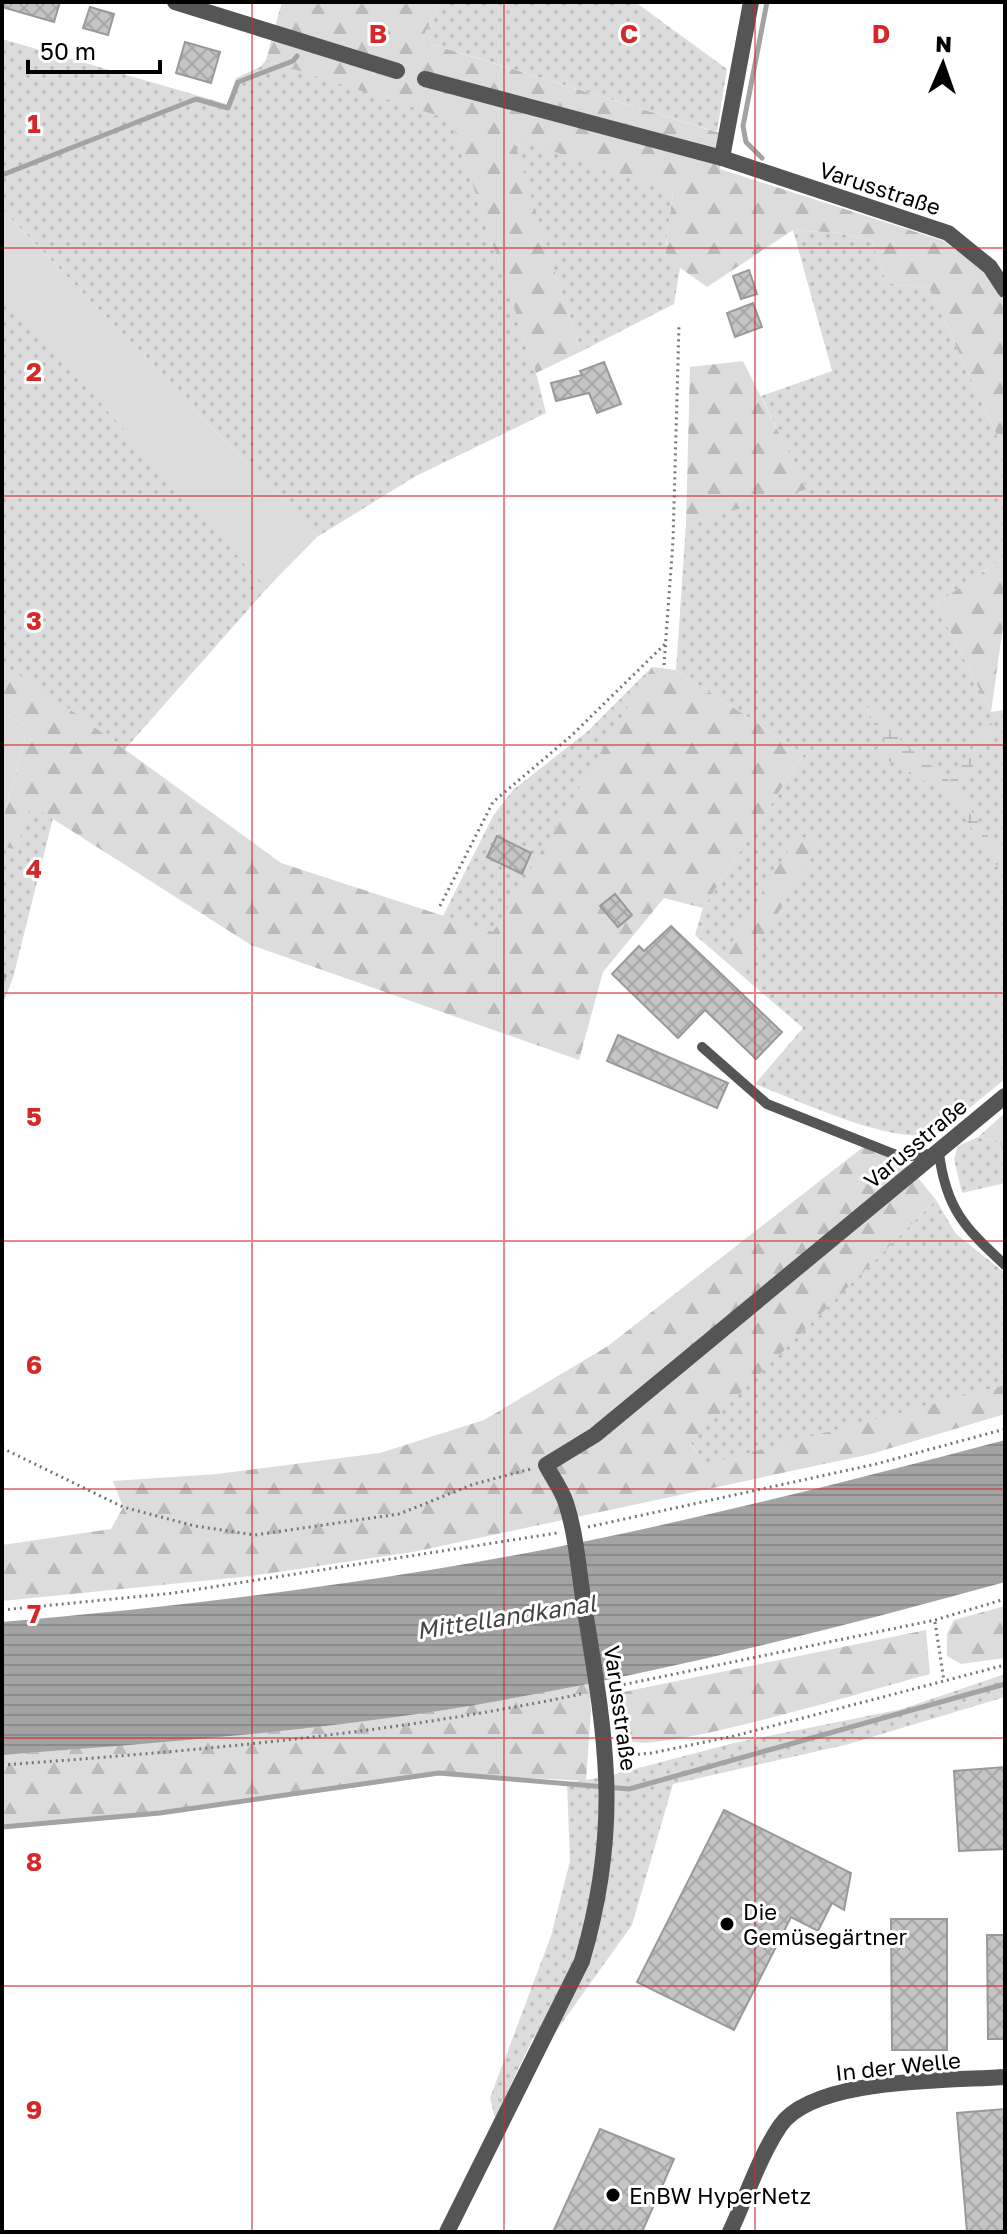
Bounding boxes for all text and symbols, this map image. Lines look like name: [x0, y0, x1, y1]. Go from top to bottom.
text: B: [369, 18, 387, 49]
text: C: [620, 18, 638, 49]
text: D: [872, 18, 890, 49]
scale bar: [28, 24, 160, 74]
north arrow: [903, 24, 983, 104]
text: N: [935, 30, 953, 57]
text: 50 m: [40, 36, 96, 65]
text: 1: [27, 108, 41, 139]
street label: Varusstraße: [816, 156, 944, 220]
text: 2: [26, 356, 42, 387]
text: 3: [26, 605, 42, 636]
text: 4: [26, 853, 42, 884]
street label: Varusstraße: [858, 1092, 972, 1194]
text: 5: [26, 1101, 42, 1132]
text: 6: [26, 1349, 42, 1380]
water label: Mittellandkanal: [414, 1587, 599, 1645]
text: 7: [27, 1598, 41, 1629]
street label: Varusstraße: [599, 1644, 643, 1772]
text: 8: [26, 1846, 42, 1877]
place label: Die Gemüsegärtner: [743, 1898, 908, 1950]
marker: Die Gemüsegärtner: [718, 1915, 736, 1933]
street label: In der Welle: [834, 2046, 962, 2086]
text: 9: [26, 2094, 42, 2125]
place label: EnBW HyperNetz: [629, 2182, 811, 2209]
marker: EnBW HyperNetz: [604, 2186, 622, 2204]

